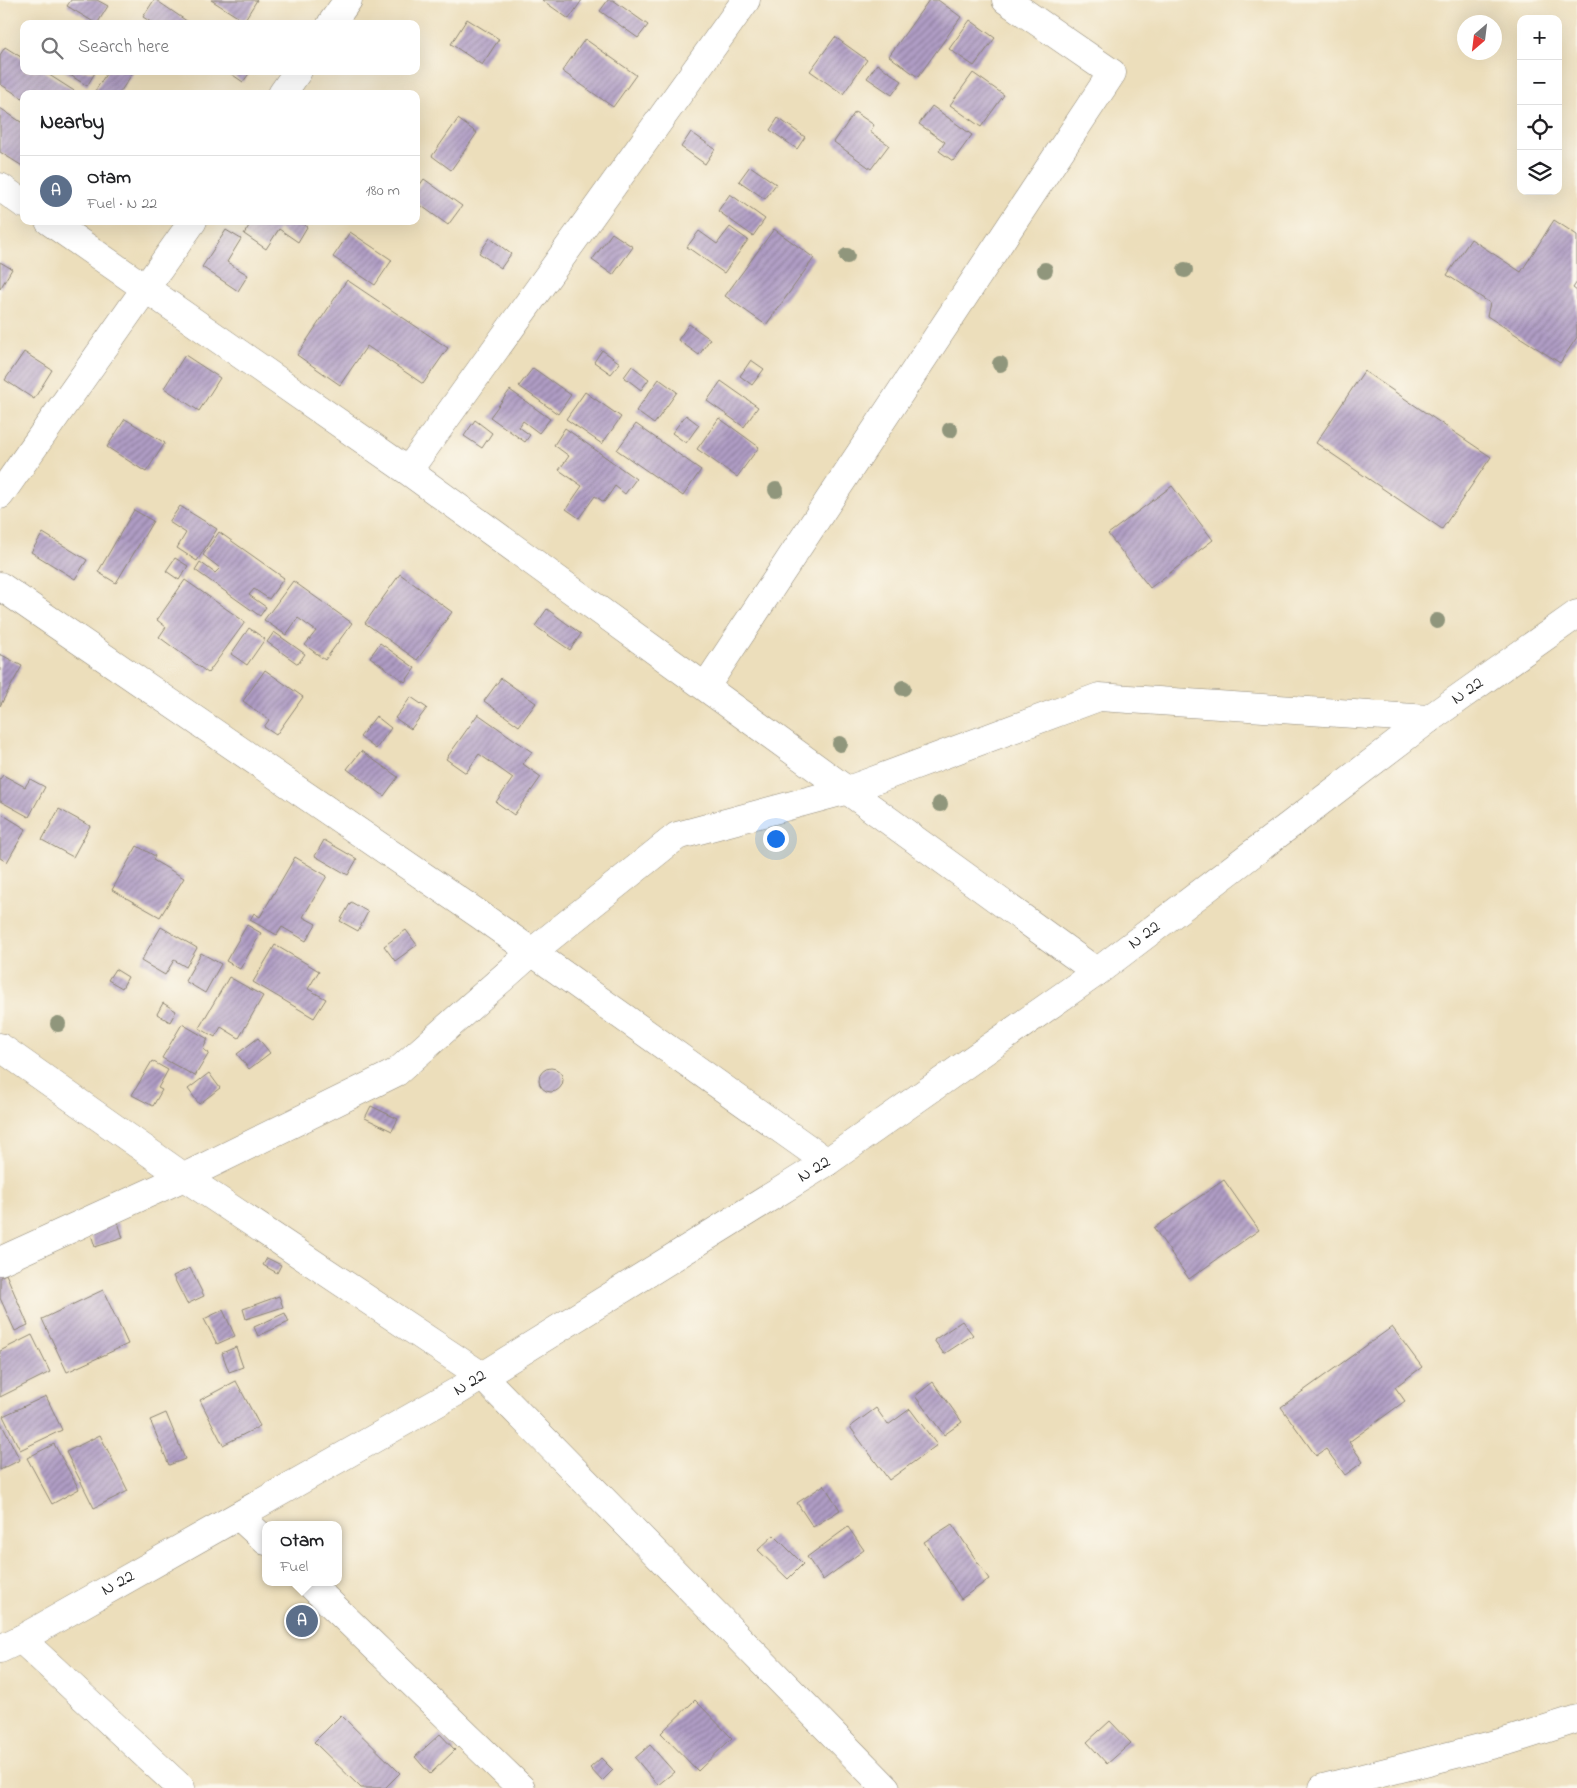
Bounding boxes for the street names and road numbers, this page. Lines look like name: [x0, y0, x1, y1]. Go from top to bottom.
street label: N 22: [1446, 671, 1489, 712]
street label: N 22: [1123, 915, 1166, 957]
street label: N 22: [793, 1150, 836, 1190]
street label: N 22: [449, 1363, 492, 1404]
street label: N 22: [97, 1564, 140, 1604]

